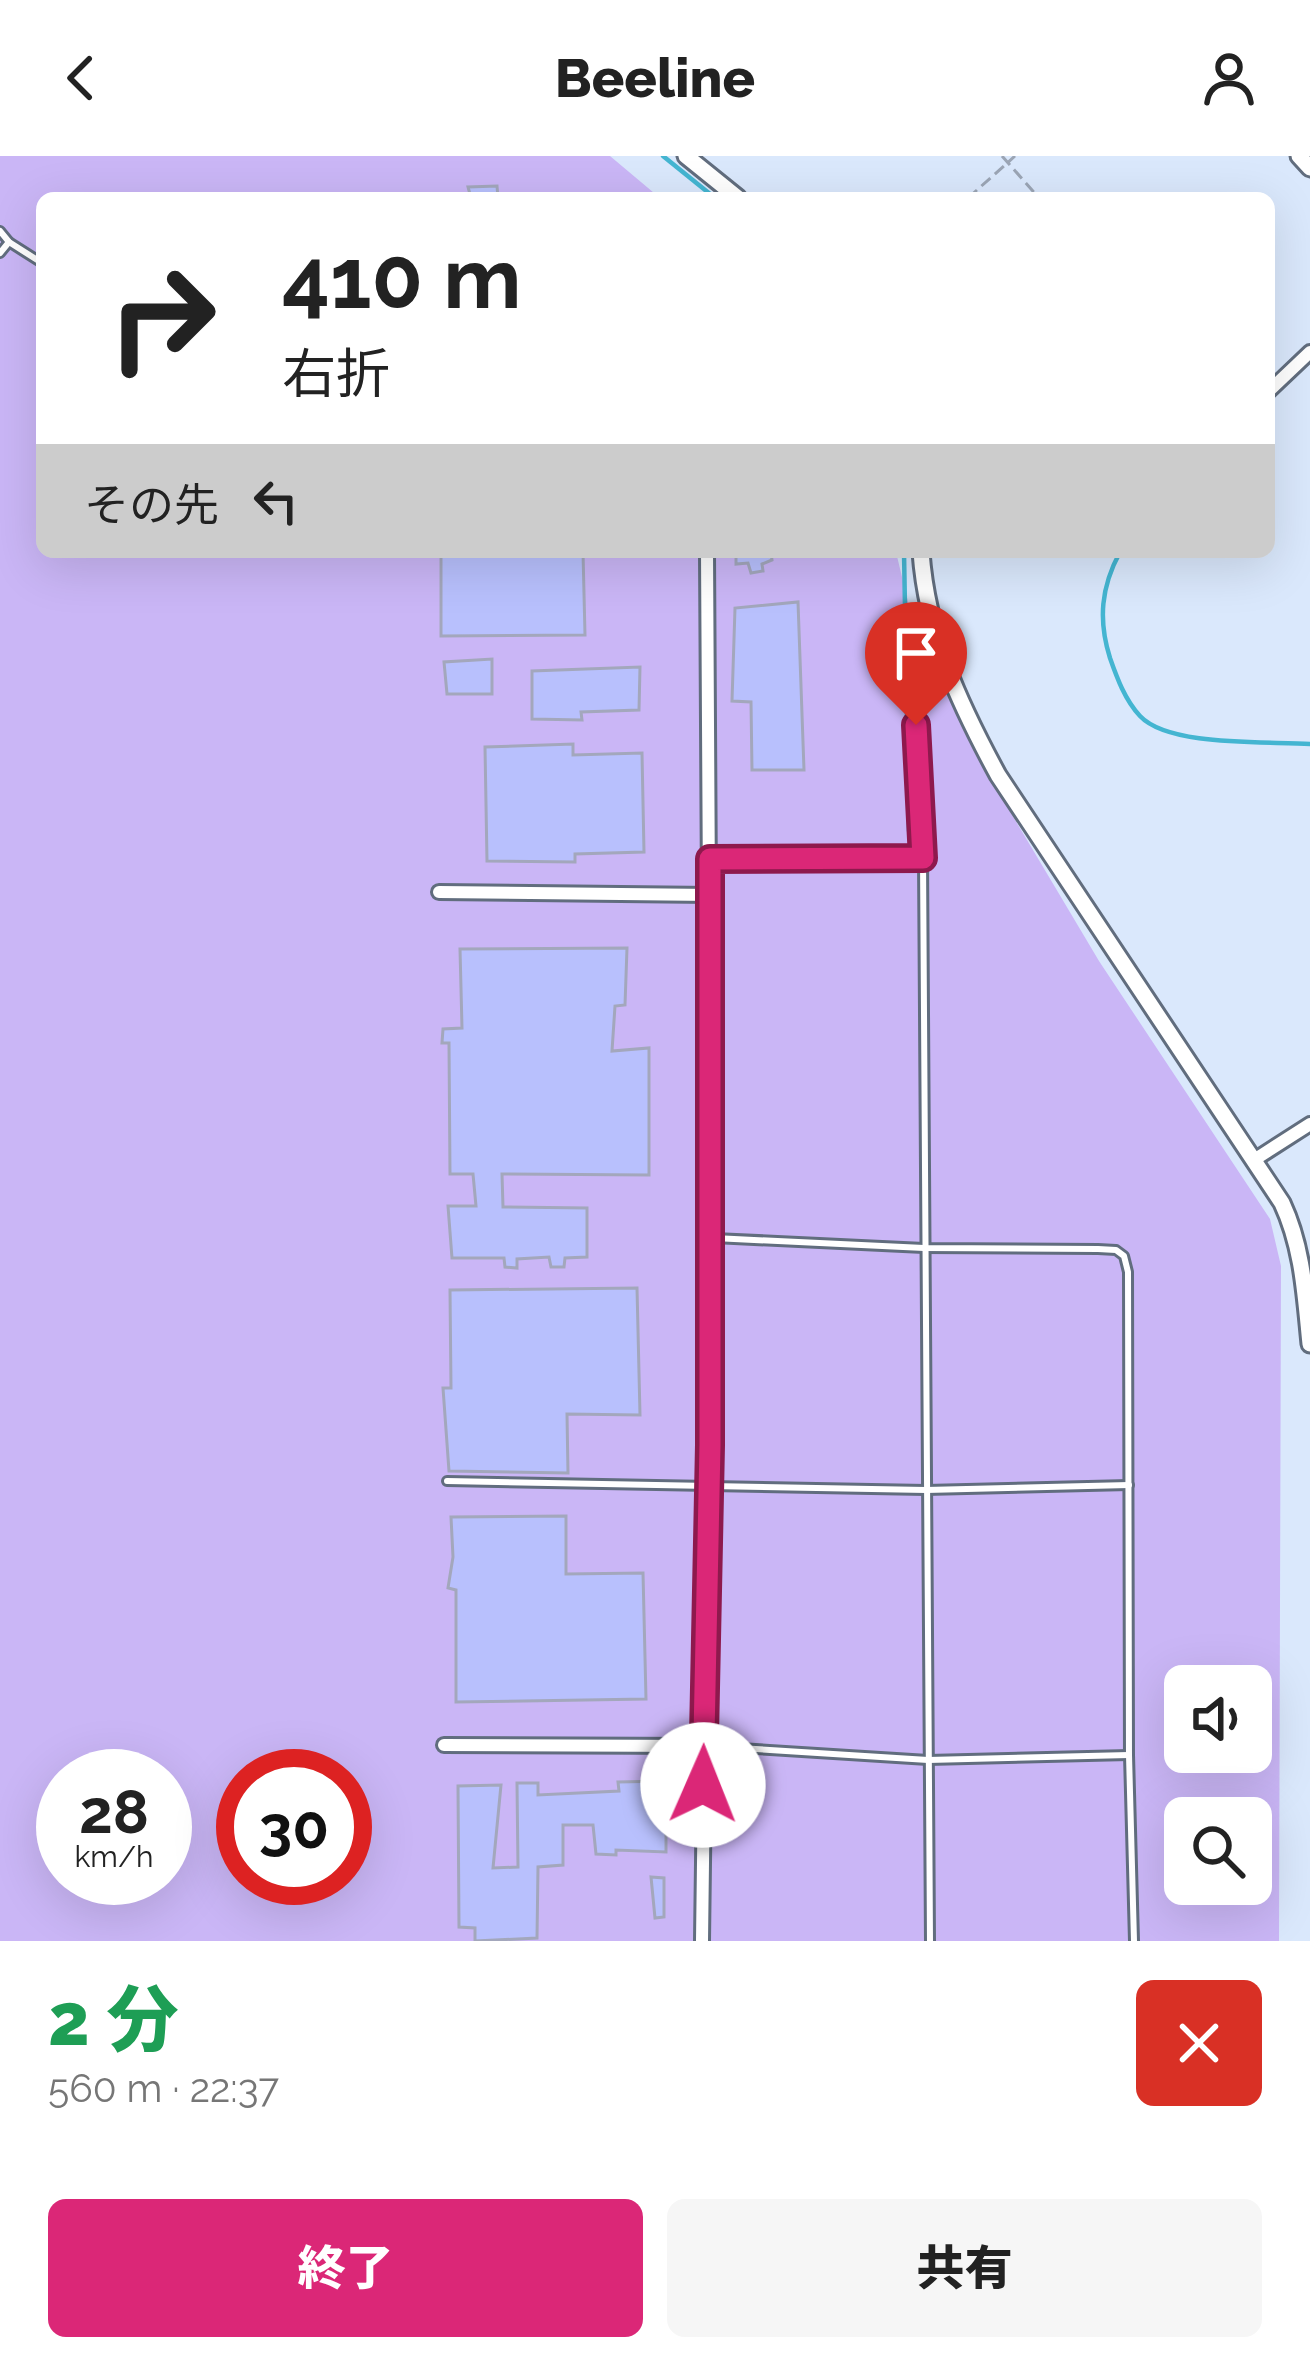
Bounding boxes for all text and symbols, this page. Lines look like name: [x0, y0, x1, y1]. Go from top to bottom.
icon: back: [48, 45, 114, 111]
icon: person: [1196, 45, 1262, 111]
text: Beeline: [555, 46, 755, 110]
text: 410 m: [282, 229, 521, 328]
icon: right: [84, 240, 240, 396]
text: 右折: [282, 342, 390, 406]
icon: left: [243, 468, 309, 534]
text: その先: [84, 479, 219, 532]
pin: [865, 602, 967, 725]
icon: arrive: [883, 620, 949, 686]
map controls: [1164, 1665, 1272, 1905]
button: sound: [1164, 1665, 1272, 1773]
position arrow: [640, 1722, 766, 1848]
speed limit sign: 30: [216, 1749, 372, 1905]
text: 28: [79, 1777, 149, 1847]
button: search: [1164, 1797, 1272, 1905]
text: km/h: [74, 1839, 154, 1874]
text: 2 分: [48, 1977, 179, 2062]
button: close: [1136, 1980, 1262, 2106]
text: 560 m · 22:37: [48, 2065, 279, 2111]
button: 終了: [48, 2199, 643, 2337]
button: 共有: [667, 2199, 1262, 2337]

